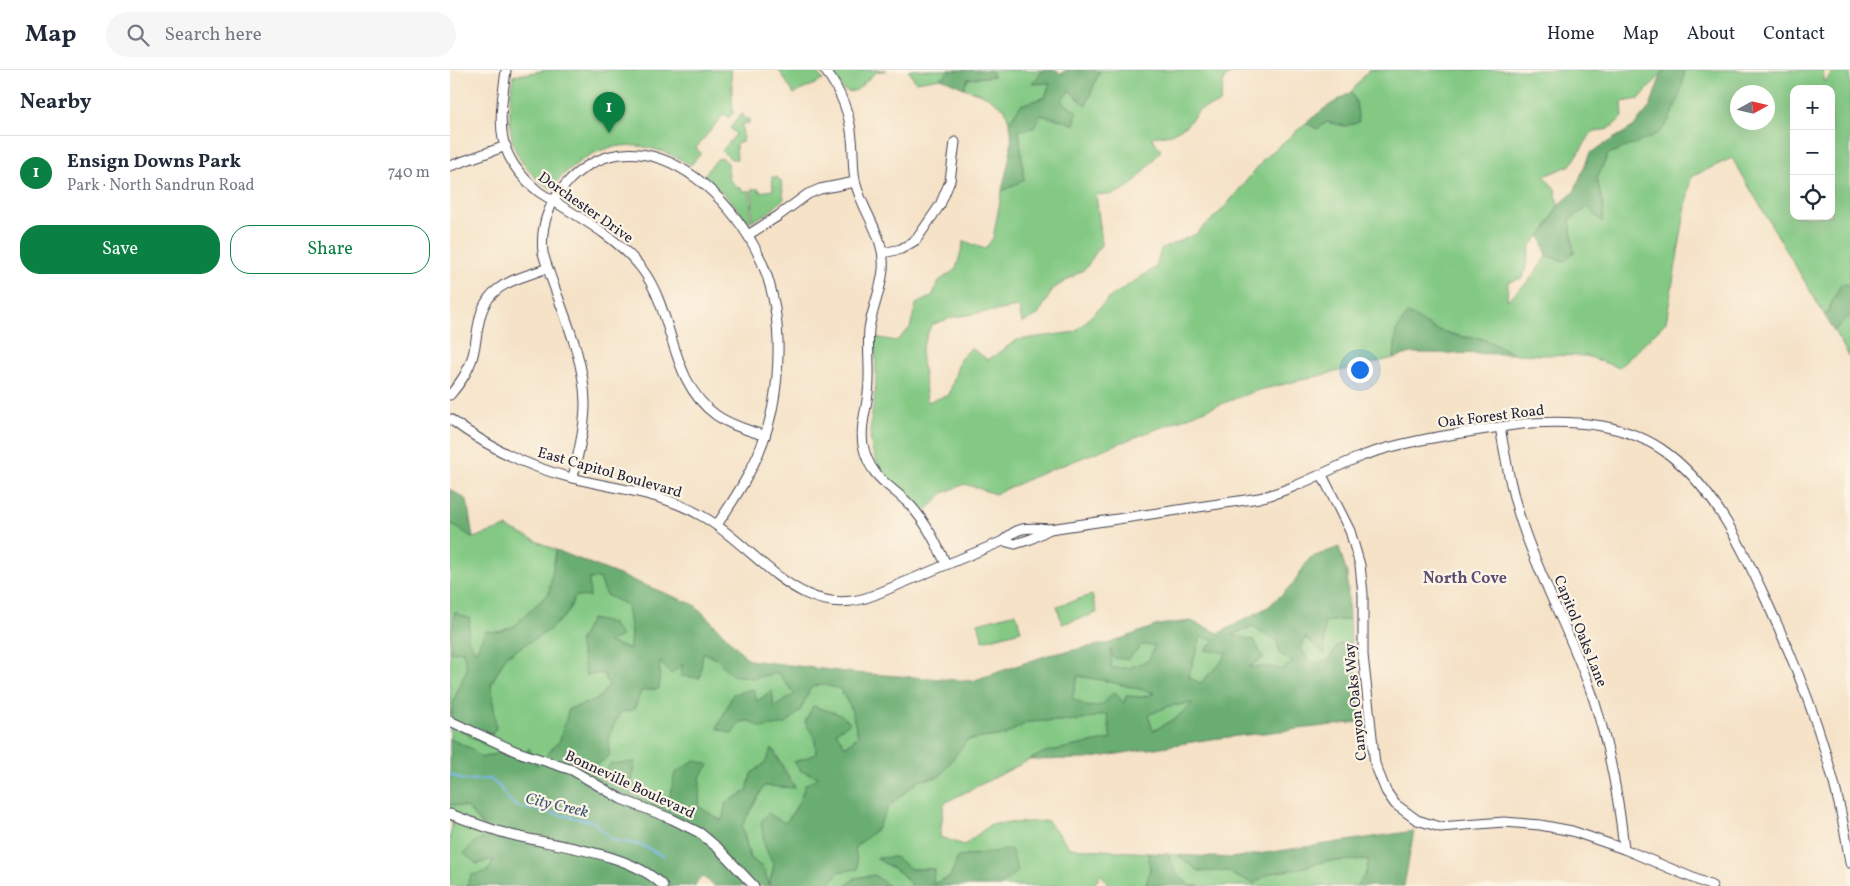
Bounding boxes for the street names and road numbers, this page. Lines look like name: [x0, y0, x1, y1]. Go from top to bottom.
street label: Dorchester Drive: [533, 167, 637, 249]
street label: Oak Forest Road: [1437, 401, 1546, 434]
street label: East Capitol Boulevard: [535, 443, 684, 504]
street label: Capitol Oaks Lane: [1548, 573, 1612, 691]
street label: Canyon Oaks Way: [1340, 642, 1373, 762]
street label: Bonneville Boulevard: [561, 746, 698, 825]

